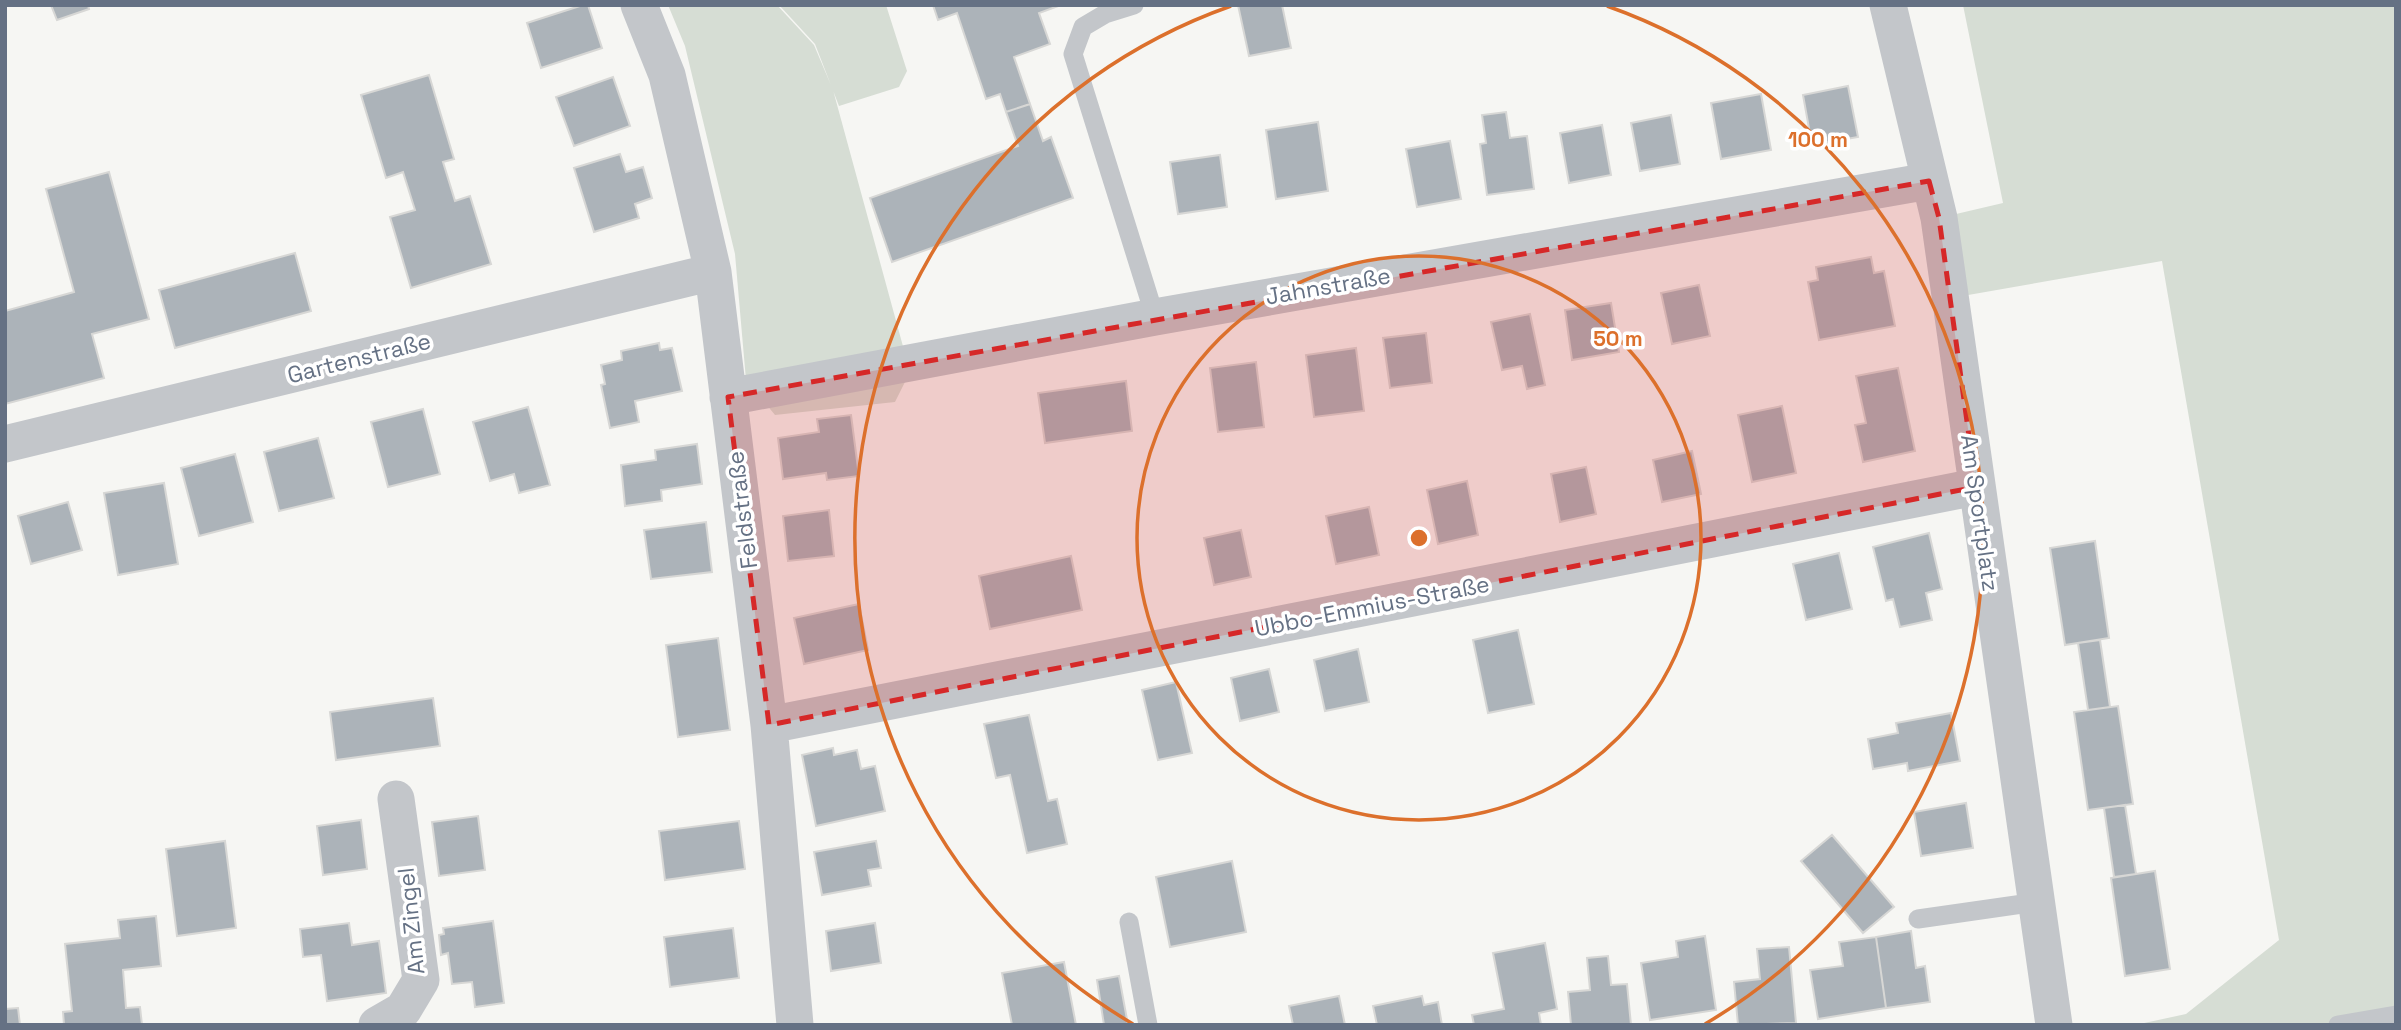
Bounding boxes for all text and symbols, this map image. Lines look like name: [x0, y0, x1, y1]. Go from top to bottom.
text: 100 m: [1788, 126, 1848, 153]
street label: Jahnstraße: [1263, 260, 1393, 312]
text: 50 m: [1593, 325, 1643, 352]
street label: Gartenstraße: [284, 326, 434, 390]
street label: Am Sportplatz: [1954, 433, 2006, 593]
street label: Feldstraße: [720, 449, 764, 571]
centre of rings: [1407, 526, 1431, 550]
street label: Ubbo-Emmius-Straße: [1252, 569, 1492, 643]
street label: Am Zingel: [390, 866, 432, 976]

